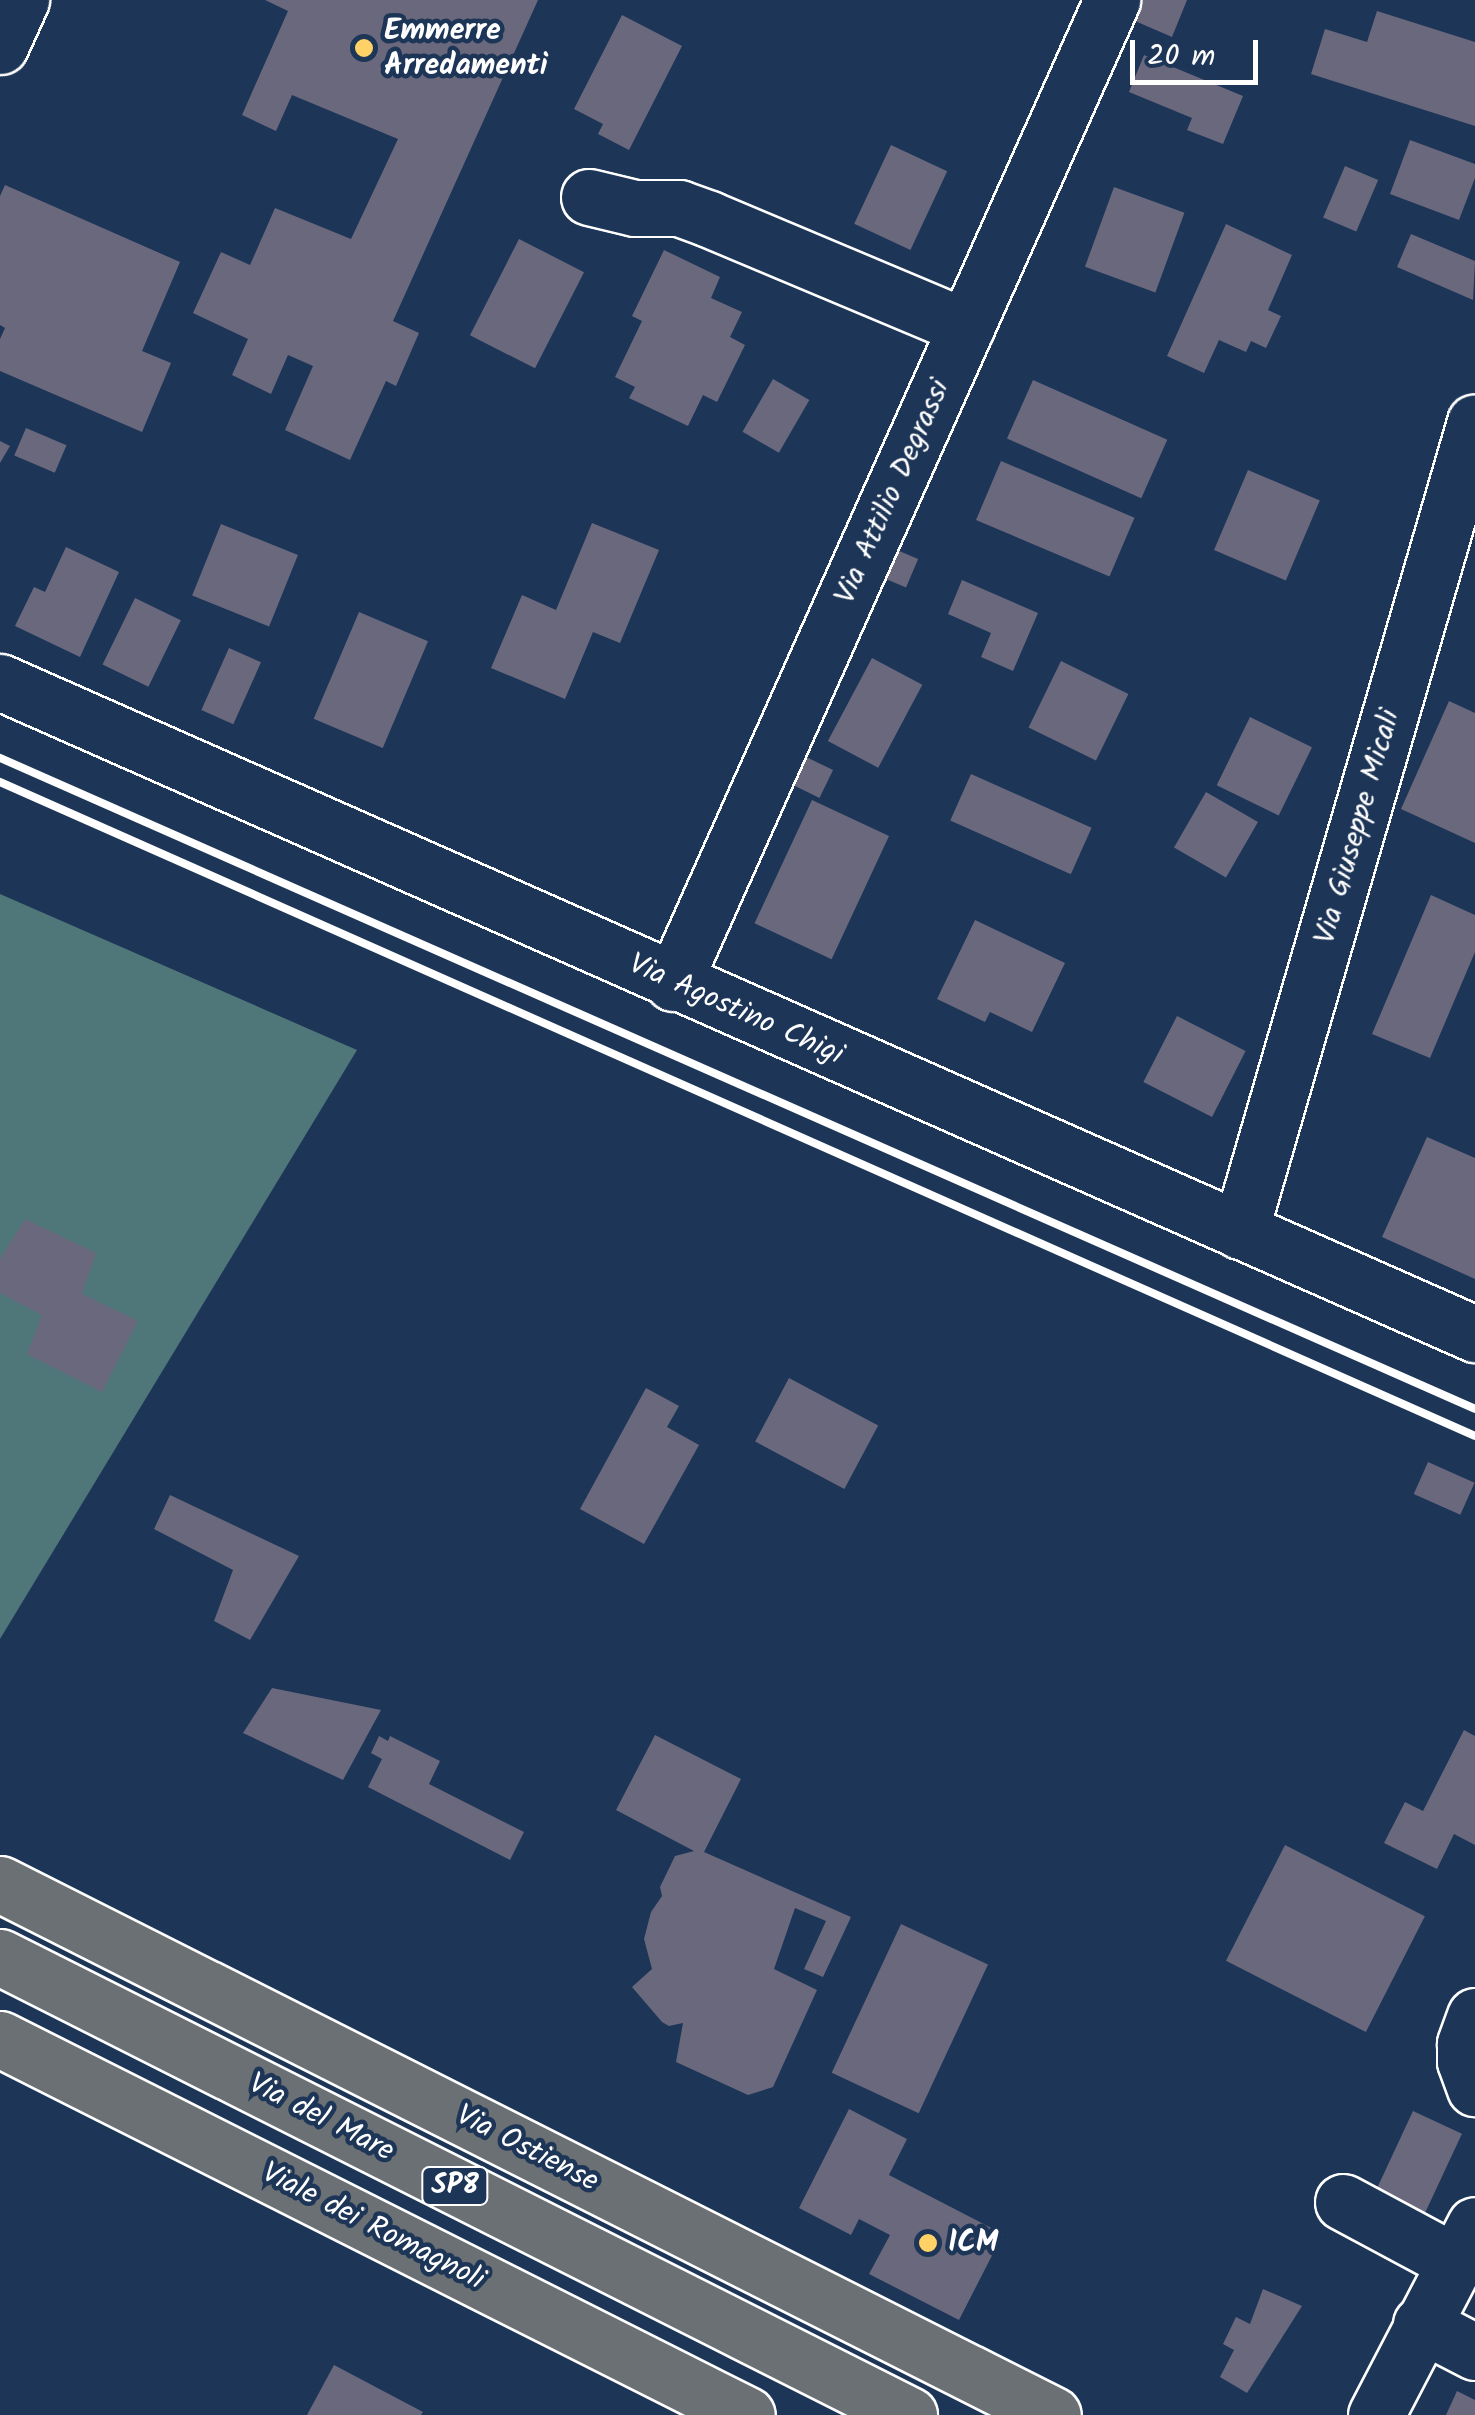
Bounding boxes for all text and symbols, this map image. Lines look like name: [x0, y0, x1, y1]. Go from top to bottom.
place label: Emmerre Arredamenti: [384, 13, 548, 84]
scale bar: [1135, 20, 1262, 82]
text: 20 m: [1147, 33, 1215, 81]
marker: Emmerre Arredamenti: [353, 37, 375, 59]
street label: Via Attilio Degrassi: [827, 374, 959, 610]
street label: Via Giuseppe Micali: [1307, 706, 1409, 948]
street label: Via Agostino Chigi: [623, 947, 849, 1073]
street label: Via del Mare: [242, 2066, 400, 2170]
street label: Via Ostiense: [450, 2098, 604, 2200]
street label: Viale dei Romagnoli: [256, 2155, 490, 2299]
road number: SP8: [420, 2163, 490, 2209]
place label: ICM: [948, 2225, 998, 2261]
marker: ICM: [917, 2232, 939, 2254]

